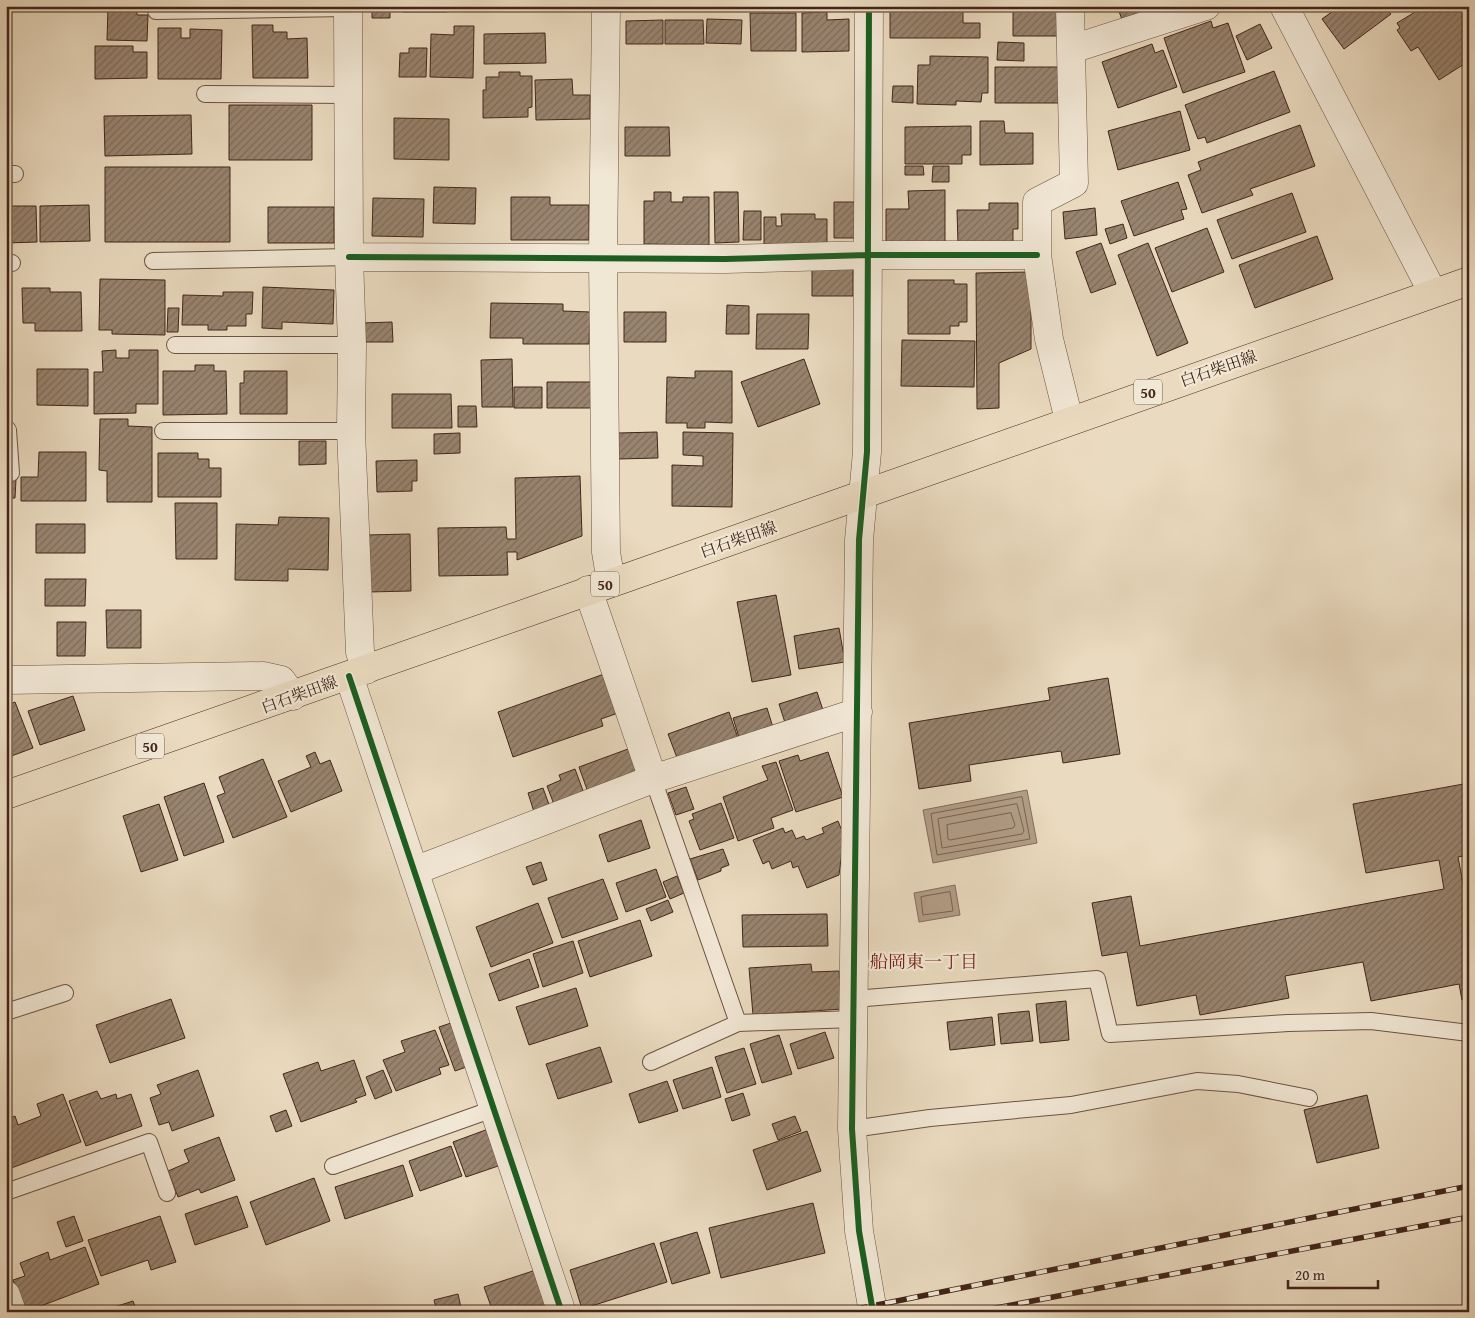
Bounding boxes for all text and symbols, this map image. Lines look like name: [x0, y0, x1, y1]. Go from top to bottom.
street label: 白石柴田線: [1176, 344, 1260, 392]
road number: 50: [1134, 380, 1162, 404]
street label: 白石柴田線: [696, 515, 780, 563]
road number: 50: [591, 572, 619, 596]
street label: 白石柴田線: [257, 669, 341, 719]
road number: 50: [136, 734, 164, 758]
district label: 船岡東一丁目: [870, 948, 978, 975]
scale bar: [1288, 1258, 1378, 1290]
text: 20 m: [1295, 1264, 1326, 1285]

